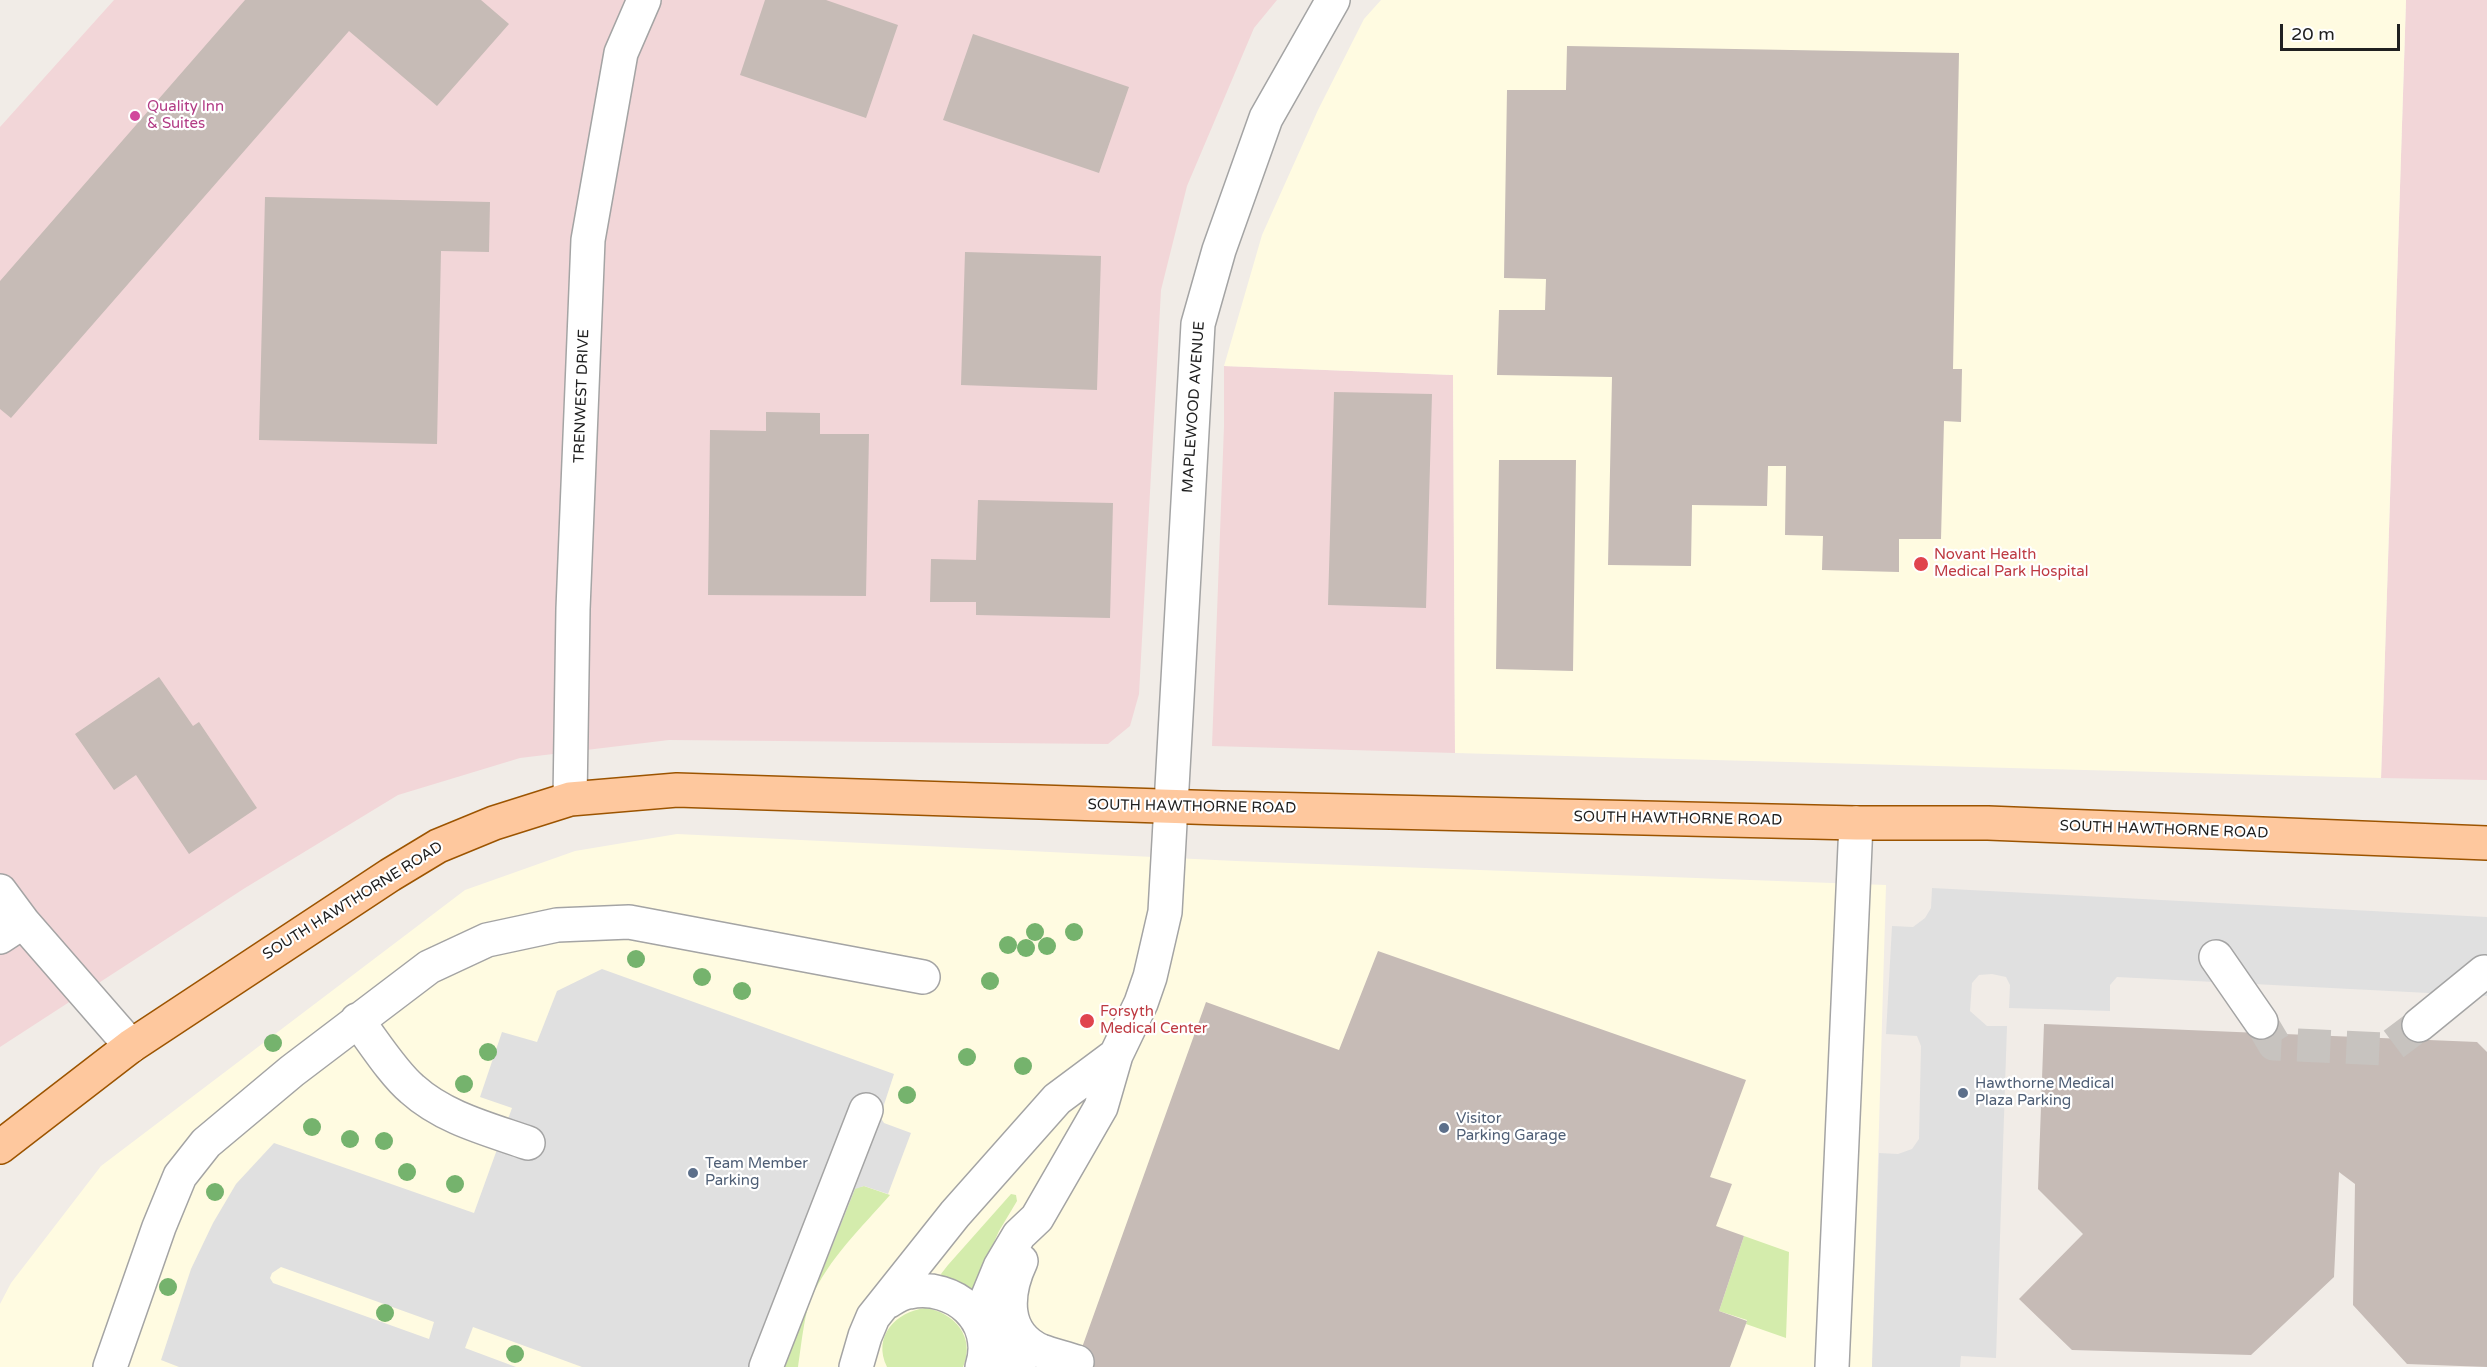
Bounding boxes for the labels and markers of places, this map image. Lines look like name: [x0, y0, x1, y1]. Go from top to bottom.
place label: Quality Inn & Suites: [147, 98, 224, 133]
marker: Quality Inn & Suites: [128, 109, 142, 123]
place label: Novant Health Medical Park Hospital: [1934, 546, 2088, 581]
marker: Novant Health Medical Park Hospital: [1912, 555, 1930, 573]
place label: Forsyth Medical Center: [1100, 1003, 1208, 1038]
marker: Forsyth Medical Center: [1078, 1012, 1096, 1030]
place label: Hawthorne Medical Plaza Parking: [1975, 1075, 2114, 1110]
marker: Hawthorne Medical Plaza Parking: [1956, 1086, 1970, 1100]
place label: Visitor Parking Garage: [1456, 1110, 1566, 1145]
marker: Visitor Parking Garage: [1437, 1121, 1451, 1135]
place label: Team Member Parking: [705, 1155, 808, 1190]
marker: Team Member Parking: [686, 1166, 700, 1180]

